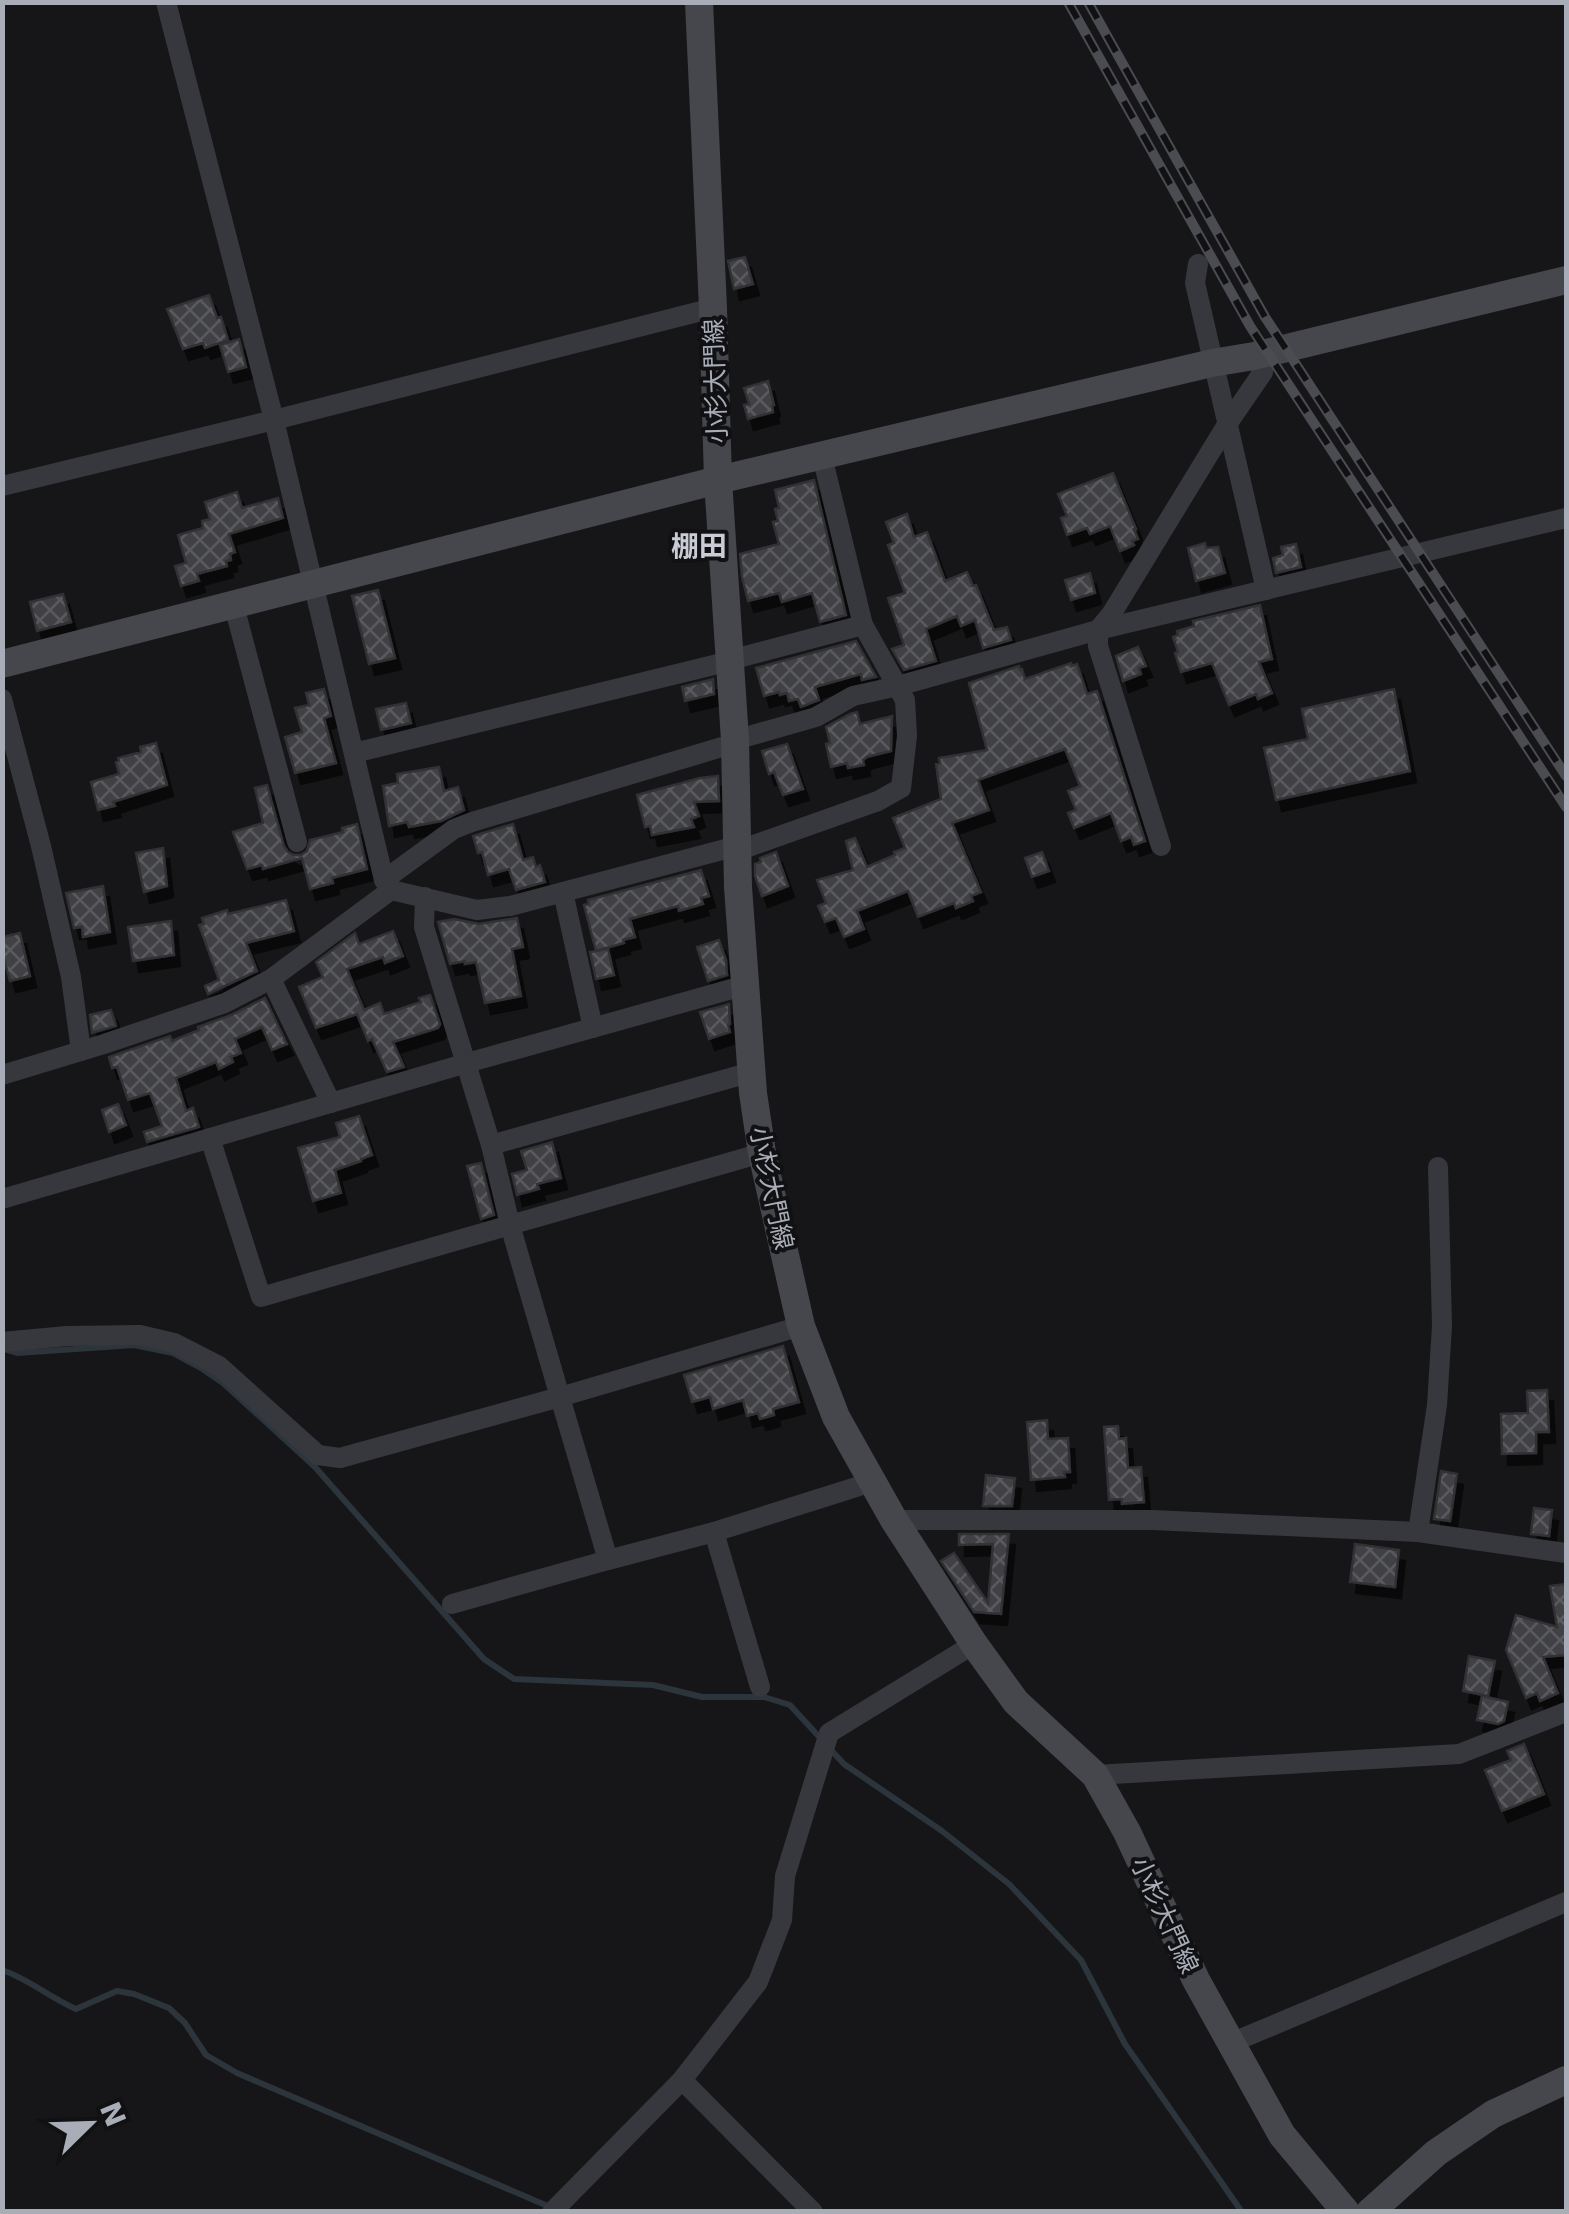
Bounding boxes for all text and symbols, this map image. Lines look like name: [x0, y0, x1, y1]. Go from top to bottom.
street label: 小杉大門線: [699, 318, 732, 444]
district label: 棚田: [671, 530, 727, 563]
street label: 小杉大門線: [744, 1124, 799, 1252]
street label: 小杉大門線: [1125, 1852, 1204, 1978]
north arrow: [40, 2074, 140, 2174]
text: N: [93, 2097, 132, 2132]

